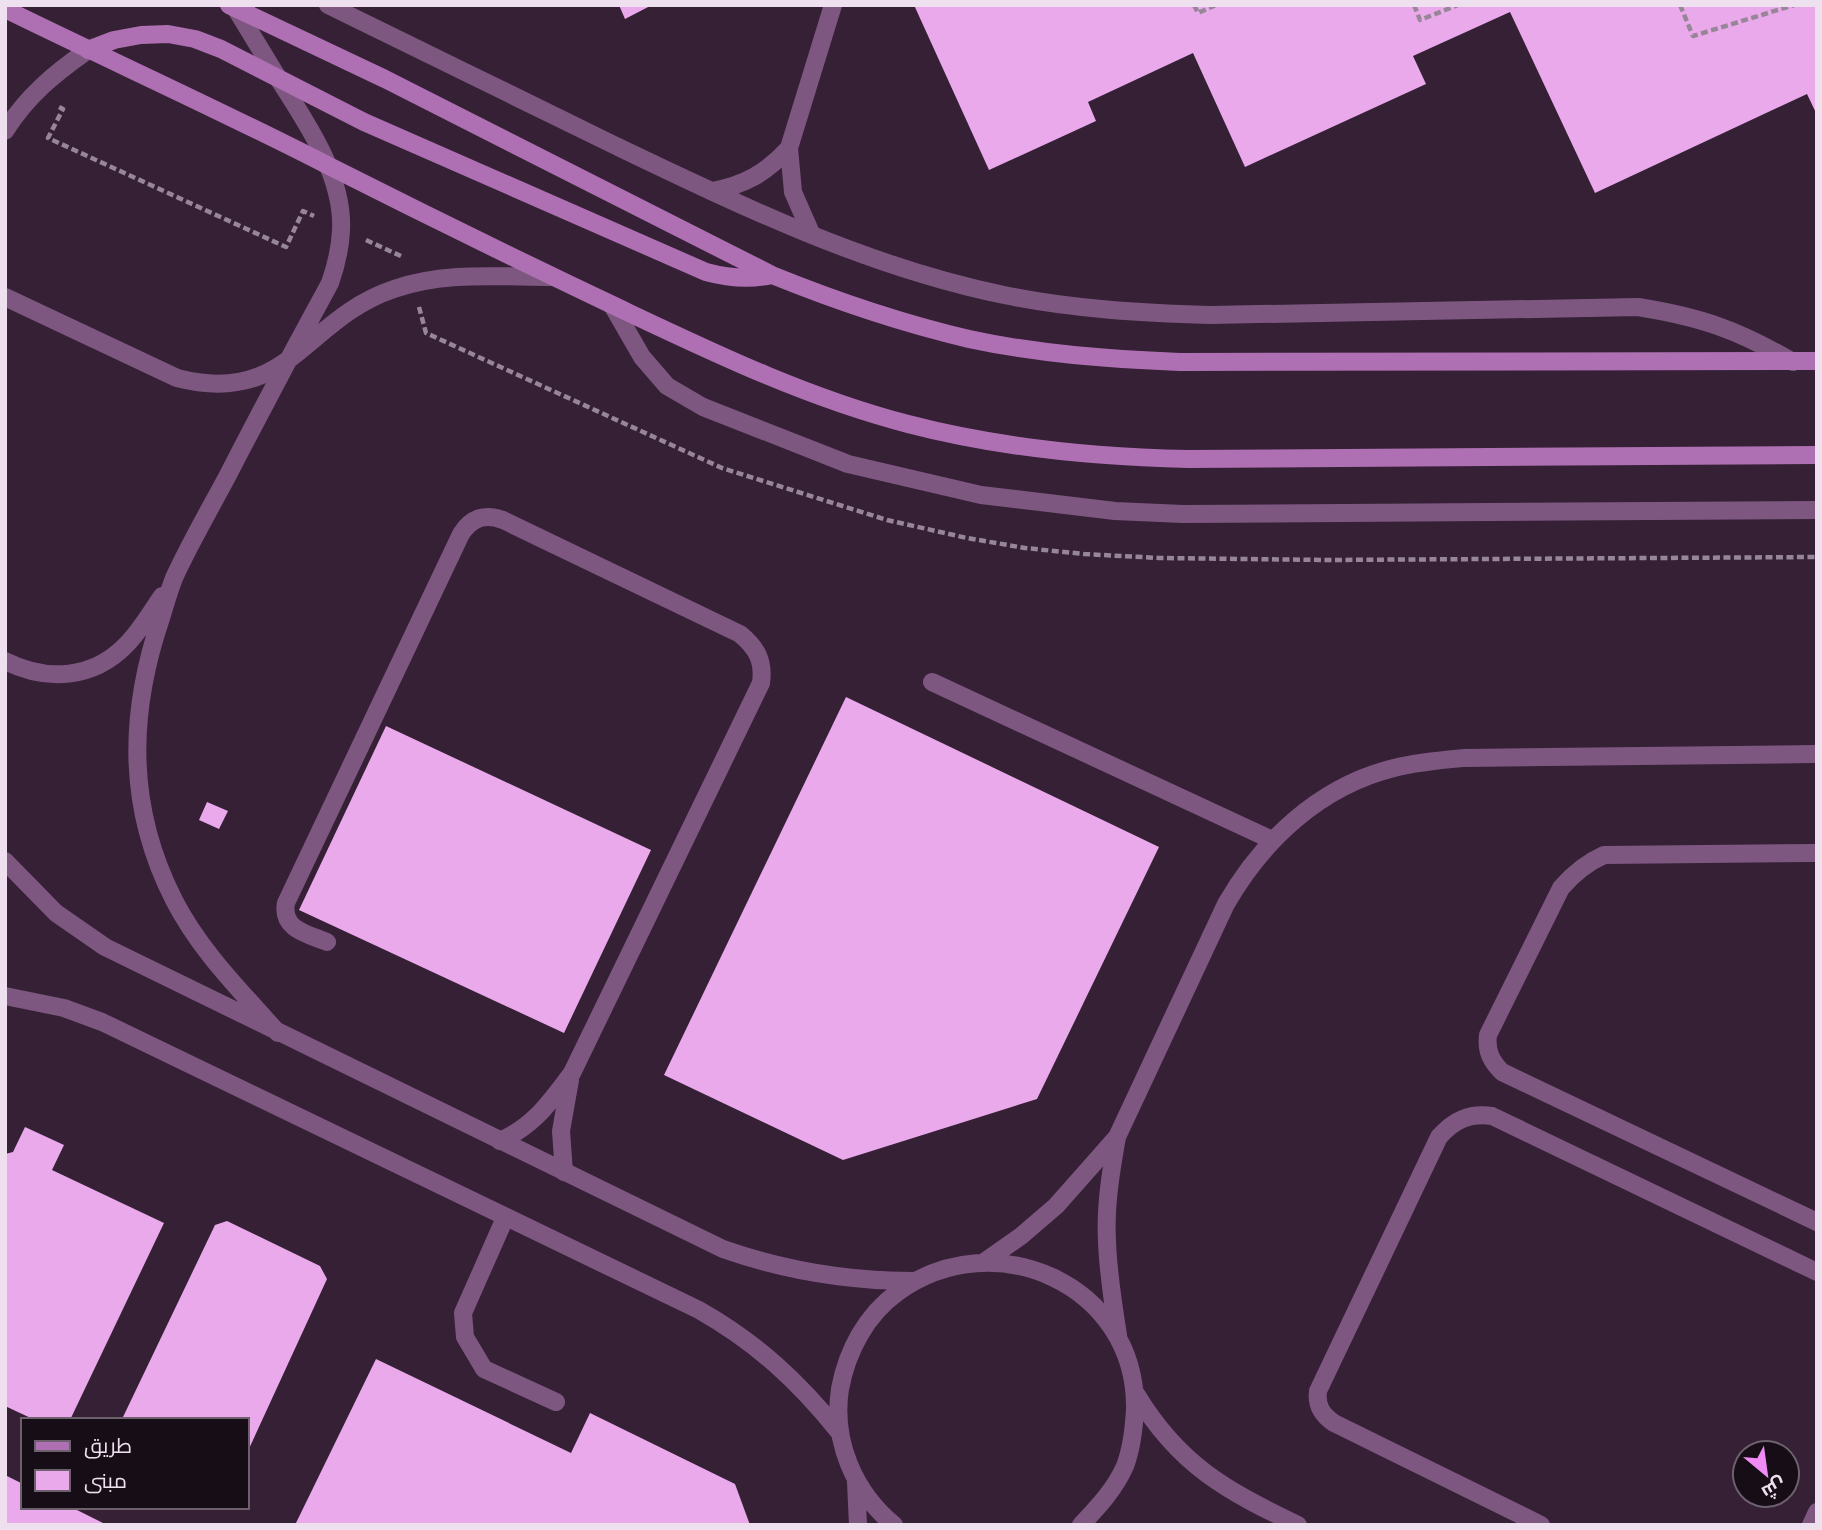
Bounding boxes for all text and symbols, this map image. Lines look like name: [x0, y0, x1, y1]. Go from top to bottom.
legend: [21, 1418, 248, 1509]
text: طريق: [84, 1431, 132, 1461]
north arrow: [1731, 1439, 1801, 1509]
text: مبنى: [84, 1466, 127, 1496]
text: ش: [1756, 1470, 1791, 1505]

